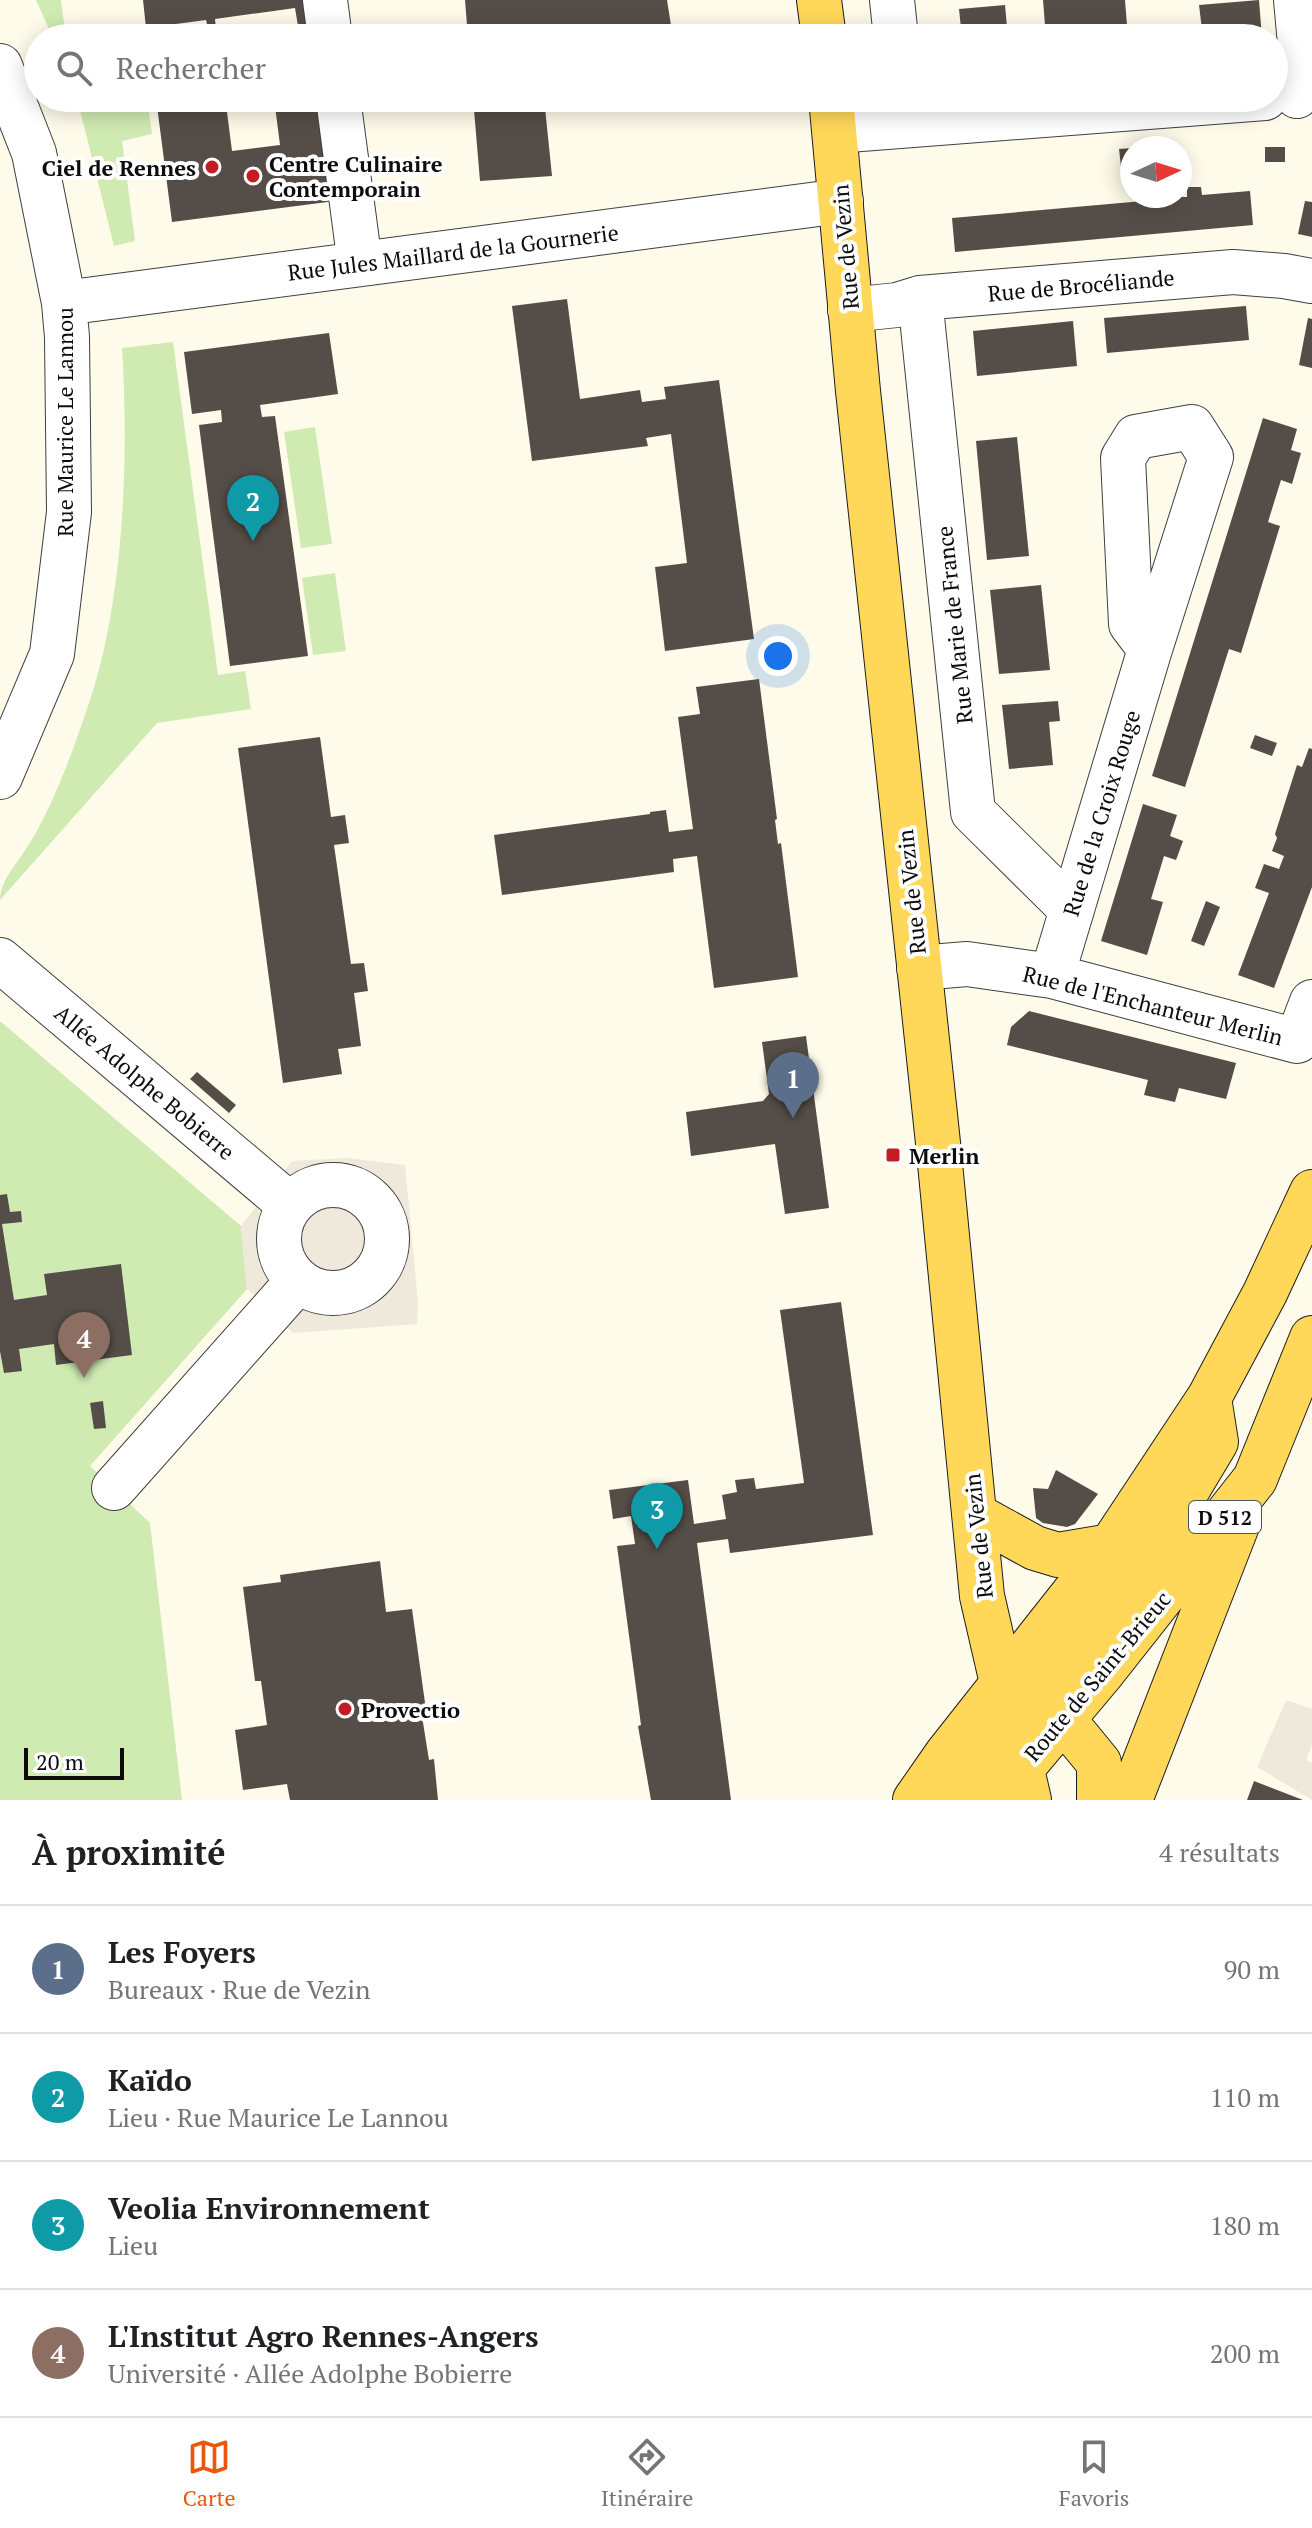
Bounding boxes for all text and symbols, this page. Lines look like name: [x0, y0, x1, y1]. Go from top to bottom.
search box: [24, 24, 1288, 112]
icon: search: [52, 46, 96, 90]
text: Rechercher: [116, 48, 266, 88]
north arrow: [1120, 136, 1192, 208]
place label: Centre Culinaire Contemporain: [269, 149, 443, 203]
place label: Ciel de Rennes: [42, 153, 196, 182]
marker: Ciel de Rennes: [203, 158, 221, 176]
marker: Centre Culinaire Contemporain: [244, 167, 262, 185]
street label: Rue de Vezin: [825, 183, 865, 311]
street label: Rue Jules Maillard de la Gournerie: [286, 217, 620, 287]
street label: Rue de Brocéliande: [986, 262, 1176, 308]
street label: Rue Maurice Le Lannou: [50, 307, 79, 537]
pin: 2: [227, 475, 279, 541]
street label: Rue Marie de France: [929, 525, 979, 725]
your location: [758, 636, 798, 676]
street label: Rue de la Croix Rouge: [1056, 706, 1146, 920]
street label: Rue de Vezin: [890, 828, 932, 956]
street label: Rue de l'Enchanteur Merlin: [1020, 959, 1286, 1051]
street label: Allée Adolphe Bobierre: [49, 998, 241, 1166]
pin: 1: [767, 1052, 819, 1118]
place label: Merlin: [909, 1141, 980, 1170]
marker: Merlin: [884, 1146, 902, 1164]
pin: 4: [58, 1312, 110, 1378]
street label: Rue de Vezin: [957, 1472, 999, 1600]
pin: 3: [631, 1483, 683, 1549]
road number: D 512: [1189, 1501, 1261, 1533]
street label: Route de Saint-Brieuc: [1017, 1585, 1177, 1767]
place label: Provectio: [361, 1695, 460, 1724]
marker: Provectio: [336, 1700, 354, 1718]
scale bar: [24, 1744, 124, 1780]
text: 20 m: [36, 1747, 84, 1776]
text: À proximité: [32, 1830, 226, 1875]
text: 4 résultats: [1159, 1835, 1280, 1869]
text: Les Foyers: [108, 1932, 256, 1972]
text: 1: [51, 1952, 65, 1986]
text: 90 m: [1224, 1952, 1280, 1986]
text: Bureaux · Rue de Vezin: [108, 1972, 371, 2006]
text: Kaïdo: [108, 2060, 192, 2100]
text: 2: [51, 2080, 65, 2114]
text: 110 m: [1210, 2080, 1280, 2114]
text: Lieu · Rue Maurice Le Lannou: [108, 2100, 449, 2134]
text: Veolia Environnement: [108, 2188, 430, 2228]
text: 3: [51, 2208, 65, 2242]
text: 180 m: [1210, 2208, 1280, 2242]
text: Lieu: [108, 2228, 158, 2262]
text: L'Institut Agro Rennes-Angers: [108, 2316, 539, 2356]
text: 4: [51, 2336, 65, 2370]
text: 200 m: [1210, 2336, 1280, 2370]
text: Université · Allée Adolphe Bobierre: [108, 2356, 512, 2390]
tab: Carte: [183, 2435, 236, 2512]
tab: Itinéraire: [601, 2435, 693, 2512]
tab: Favoris: [1059, 2435, 1129, 2512]

